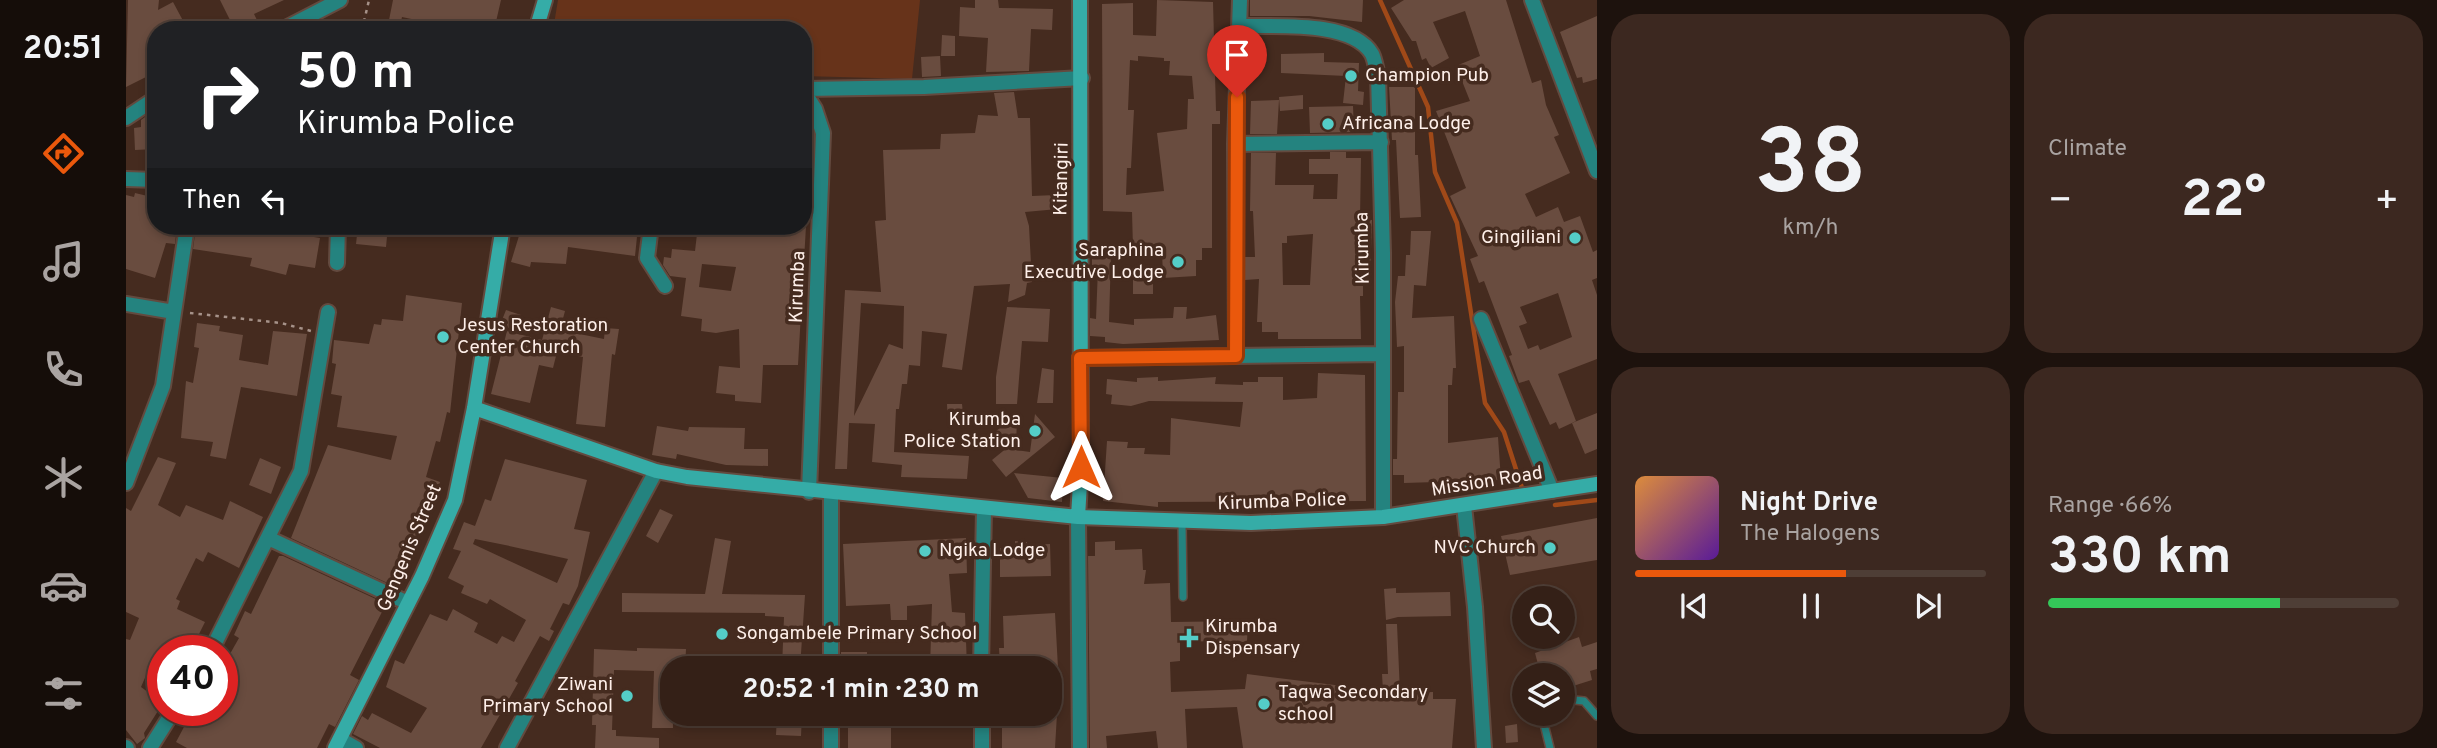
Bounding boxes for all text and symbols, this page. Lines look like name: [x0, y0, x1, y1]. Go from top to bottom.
pin: [1207, 25, 1267, 97]
text: 20:51: [23, 30, 103, 70]
icon: arrive: [1218, 36, 1256, 74]
text: 50 m: [297, 44, 414, 106]
icon: right: [182, 49, 273, 140]
place label: Champion Pub: [1365, 64, 1489, 88]
marker: Champion Pub: [1343, 68, 1359, 84]
text: Kirumba Police: [297, 105, 515, 145]
text: 38: [1755, 111, 1866, 226]
place label: Africana Lodge: [1342, 112, 1471, 136]
marker: Africana Lodge: [1320, 116, 1336, 132]
icon: directions: [39, 129, 88, 178]
text: Climate: [2048, 135, 2127, 164]
street label: Kitangiri: [1049, 142, 1075, 216]
text: 22°: [2181, 169, 2266, 235]
text: −: [2048, 178, 2073, 227]
text: +: [2374, 178, 2399, 227]
icon: left: [255, 182, 293, 220]
text: Then: [182, 185, 241, 218]
street label: Kirumba: [1350, 212, 1376, 284]
text: km/h: [1783, 214, 1838, 243]
place label: Gingiliani: [1481, 226, 1561, 250]
marker: Gingiliani: [1567, 230, 1583, 246]
icon: music: [39, 237, 88, 286]
place label: Saraphina Executive Lodge: [1024, 239, 1164, 285]
street label: Kirumba: [785, 250, 811, 324]
marker: Saraphina Executive Lodge: [1170, 254, 1186, 270]
place label: Jesus Restoration Center Church: [457, 314, 608, 360]
marker: Jesus Restoration Center Church: [435, 329, 451, 345]
icon: phone: [39, 345, 88, 394]
place label: Kirumba Police Station: [904, 408, 1021, 454]
marker: Kirumba Police Station: [1027, 423, 1043, 439]
position arrow: [1044, 430, 1118, 504]
icon: climate: [39, 453, 88, 502]
street label: Mission Road: [1430, 461, 1544, 503]
street label: Gengenis Street: [372, 480, 448, 616]
text: Night Drive: [1740, 487, 1878, 520]
street label: Kirumba Police: [1217, 488, 1347, 516]
text: Range · 66%: [2048, 492, 2172, 521]
text: The Halogens: [1740, 520, 1880, 549]
text: 330 km: [2048, 526, 2231, 592]
place label: NVC Church: [1433, 536, 1536, 560]
place label: Ngika Lodge: [939, 539, 1045, 563]
marker: NVC Church: [1542, 540, 1558, 556]
marker: Ngika Lodge: [917, 543, 933, 559]
icon: car: [39, 561, 88, 610]
map controls: [1512, 586, 1575, 726]
button: search: [1512, 586, 1575, 649]
icon: previous: [1675, 587, 1713, 625]
icon: pause: [1792, 587, 1830, 625]
icon: next: [1909, 587, 1947, 625]
place label: Kirumba Dispensary: [1205, 615, 1300, 661]
place label: Songambele Primary School: [736, 622, 977, 646]
marker: Songambele Primary School: [714, 626, 730, 642]
marker: Kirumba Dispensary: [1179, 628, 1199, 648]
speed limit sign: 40: [147, 635, 238, 726]
button: layers: [1512, 663, 1575, 726]
icon: filters: [39, 669, 88, 718]
place label: Ziwani Primary School: [482, 673, 613, 719]
text: 20:52 · 1 min · 230 m: [743, 674, 980, 707]
place label: Taqwa Secondary school: [1278, 681, 1428, 727]
marker: Ziwani Primary School: [619, 688, 635, 704]
marker: Taqwa Secondary school: [1256, 696, 1272, 712]

